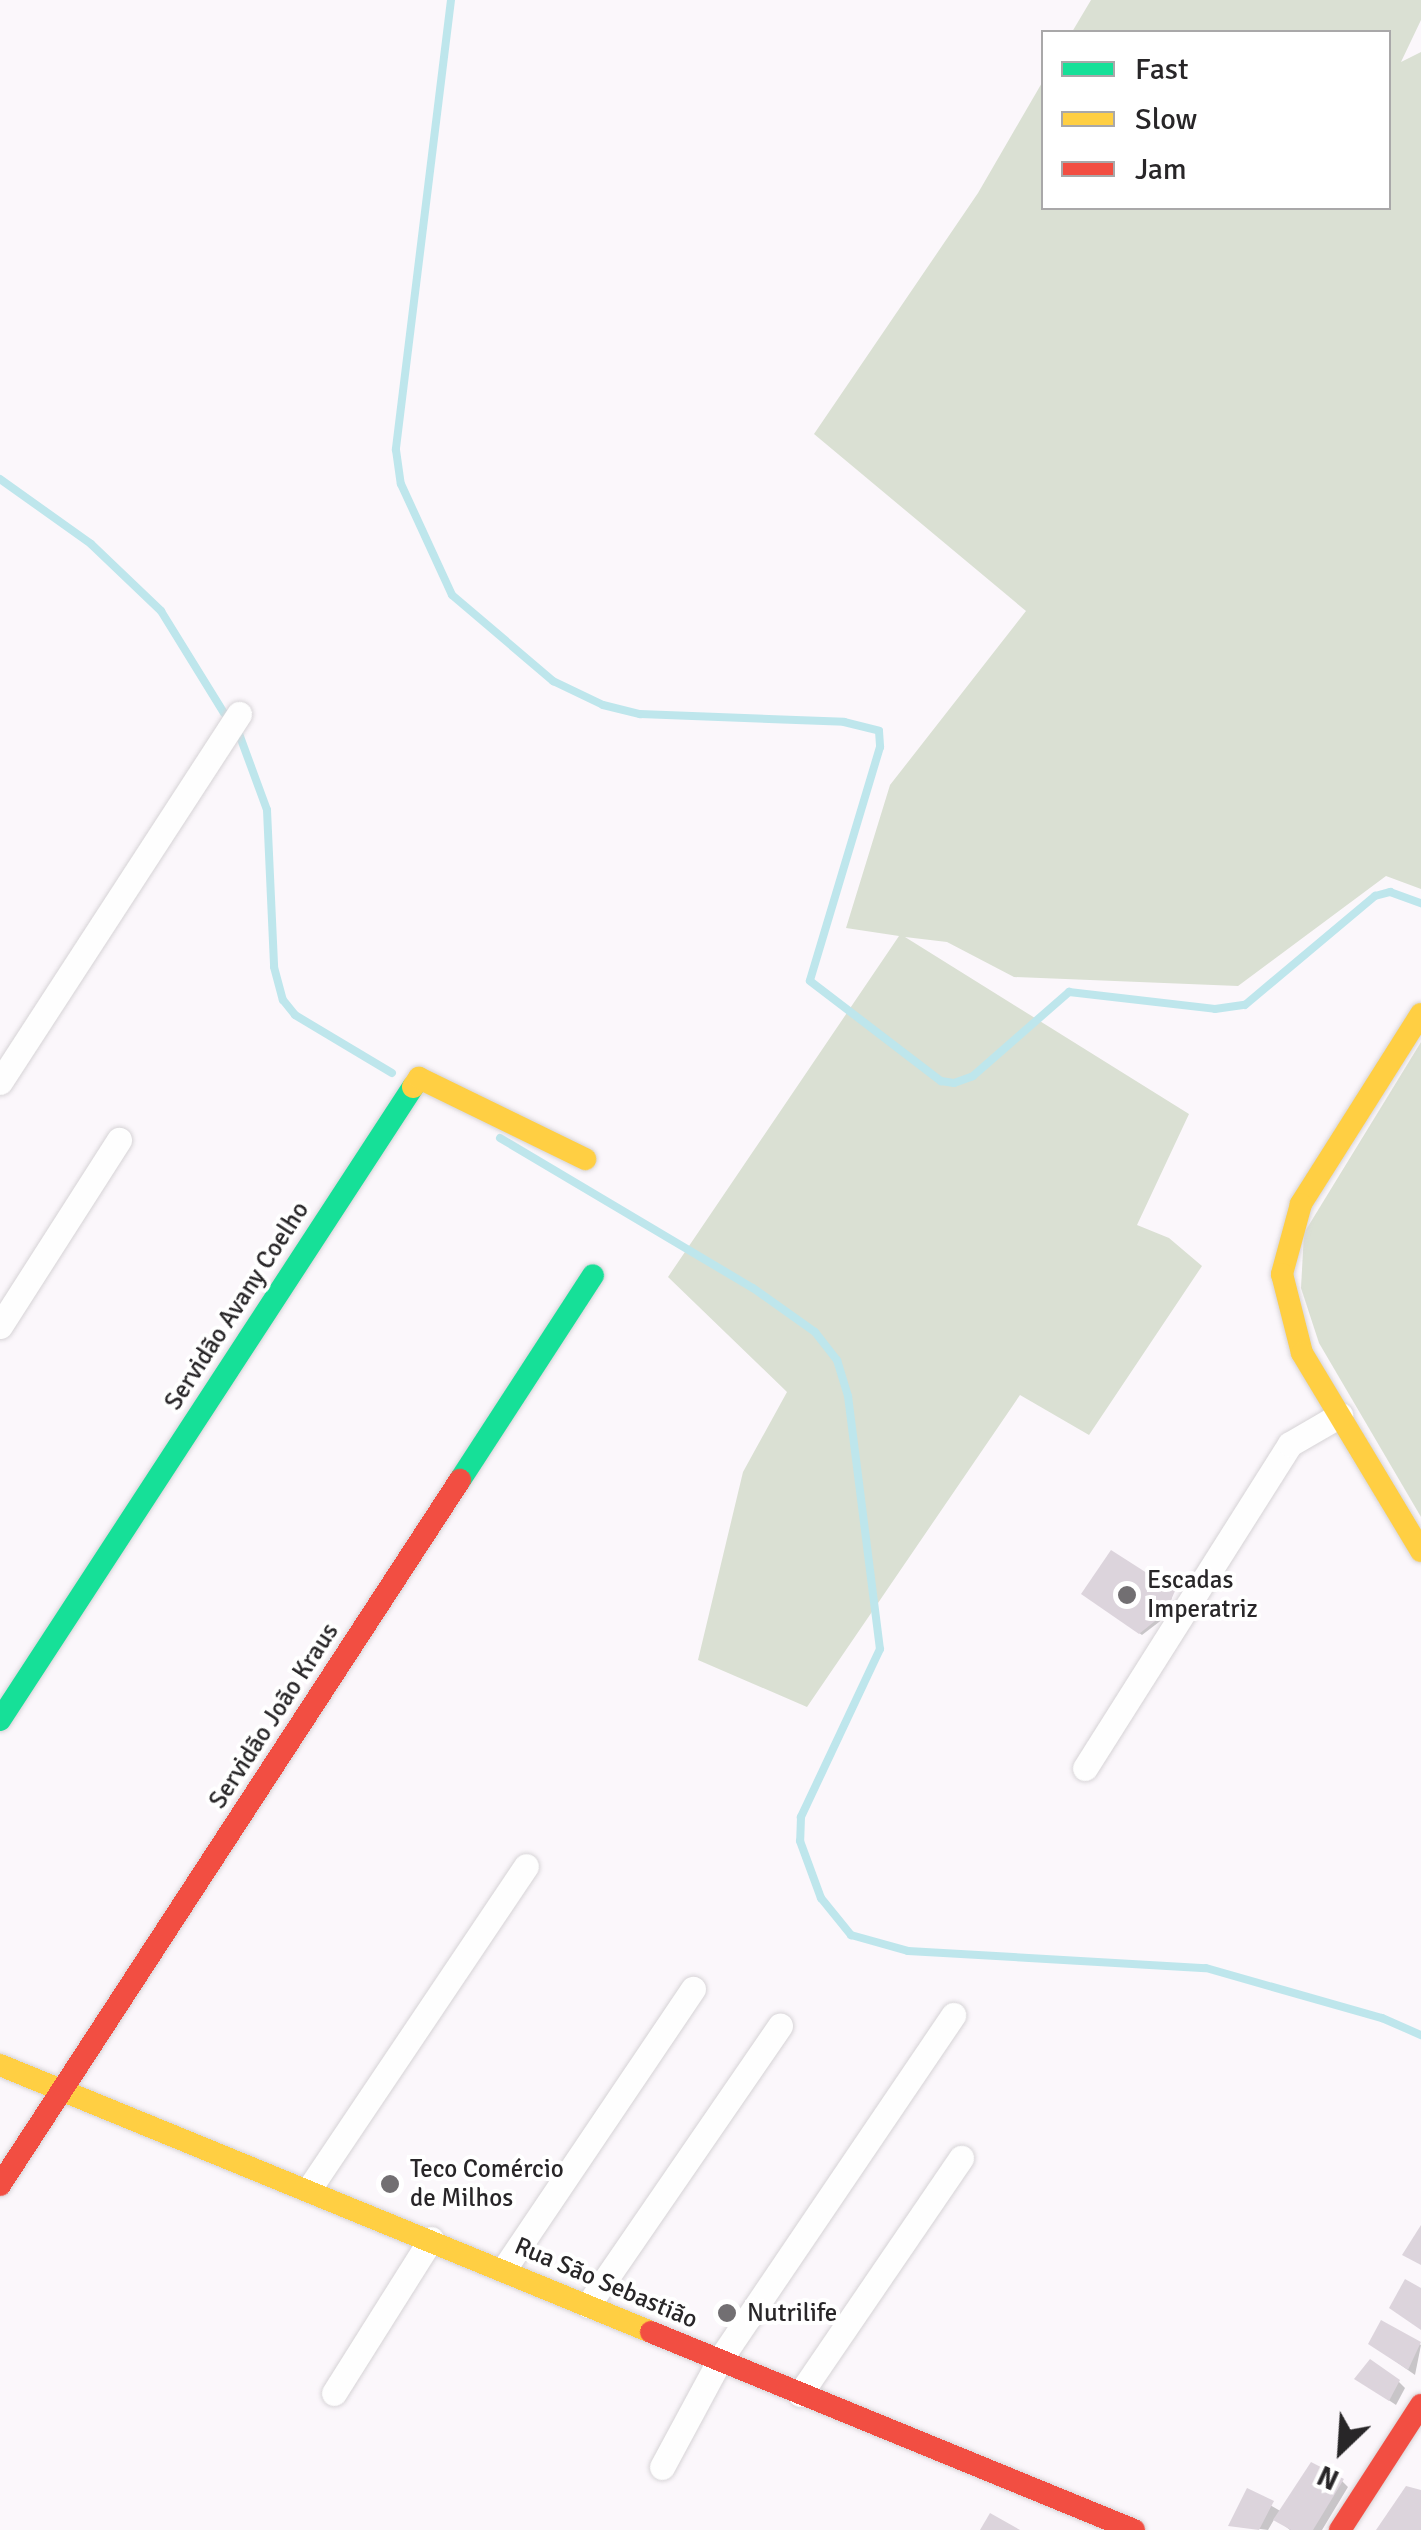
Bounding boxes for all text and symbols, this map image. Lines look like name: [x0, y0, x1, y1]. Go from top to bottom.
legend: [1041, 30, 1391, 210]
text: Fast: [1135, 51, 1188, 88]
text: Slow: [1135, 101, 1197, 138]
text: Jam: [1135, 151, 1187, 188]
street label: Servidão Avany Coelho: [158, 1196, 316, 1416]
place label: Escadas Imperatriz: [1147, 1566, 1258, 1625]
marker: Escadas Imperatriz: [1116, 1584, 1138, 1606]
street label: Servidão João Kraus: [203, 1618, 345, 1814]
place label: Teco Comércio de Milhos: [410, 2155, 564, 2214]
marker: Teco Comércio de Milhos: [379, 2173, 401, 2195]
street label: Rua São Sebastião: [510, 2231, 702, 2335]
place label: Nutrilife: [747, 2298, 837, 2328]
marker: Nutrilife: [716, 2302, 738, 2324]
north arrow: [1291, 2400, 1391, 2500]
text: N: [1312, 2458, 1344, 2497]

